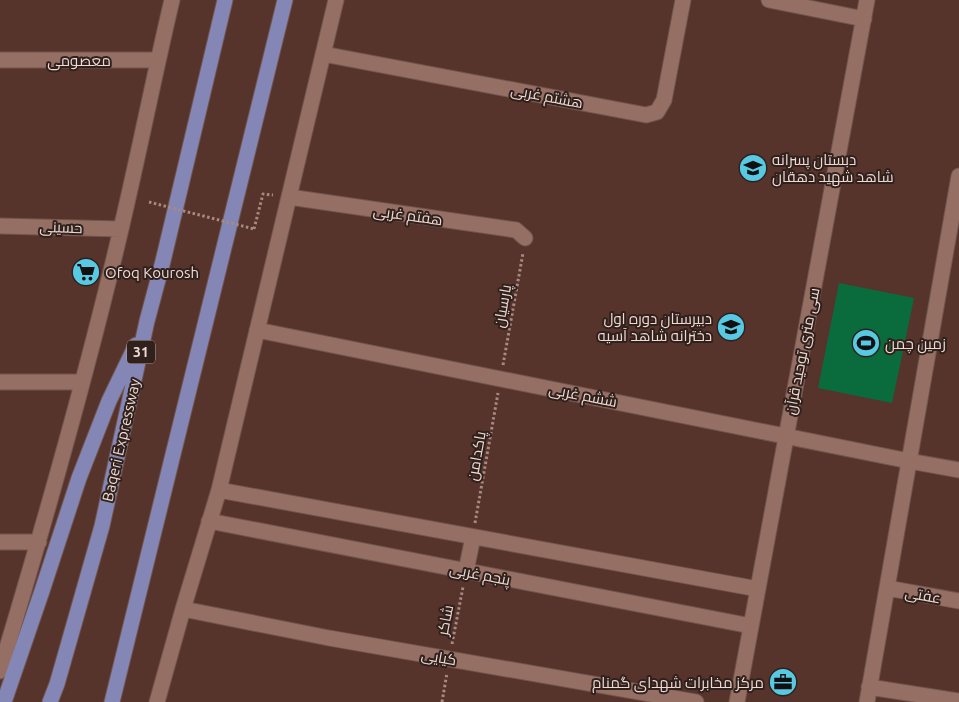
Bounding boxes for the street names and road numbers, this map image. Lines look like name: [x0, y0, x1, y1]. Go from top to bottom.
street label: معصومی: [47, 52, 111, 71]
street label: هشتم غربی: [509, 81, 585, 113]
street label: هفتم غربی: [372, 202, 444, 230]
street label: حسینی: [39, 218, 83, 238]
street label: پارسیان: [490, 283, 516, 329]
street label: سی متری توحید قرآن: [781, 286, 825, 416]
road number: 31: [127, 341, 155, 364]
street label: Baqeri Expressway: [99, 377, 143, 503]
street label: ششم غربی: [547, 380, 619, 412]
street label: پاکدامن: [463, 430, 491, 482]
street label: پنجم غربی: [448, 560, 512, 590]
street label: عفتی: [903, 583, 942, 608]
street label: شاکر: [434, 603, 457, 638]
street label: کیایی: [420, 646, 458, 670]

